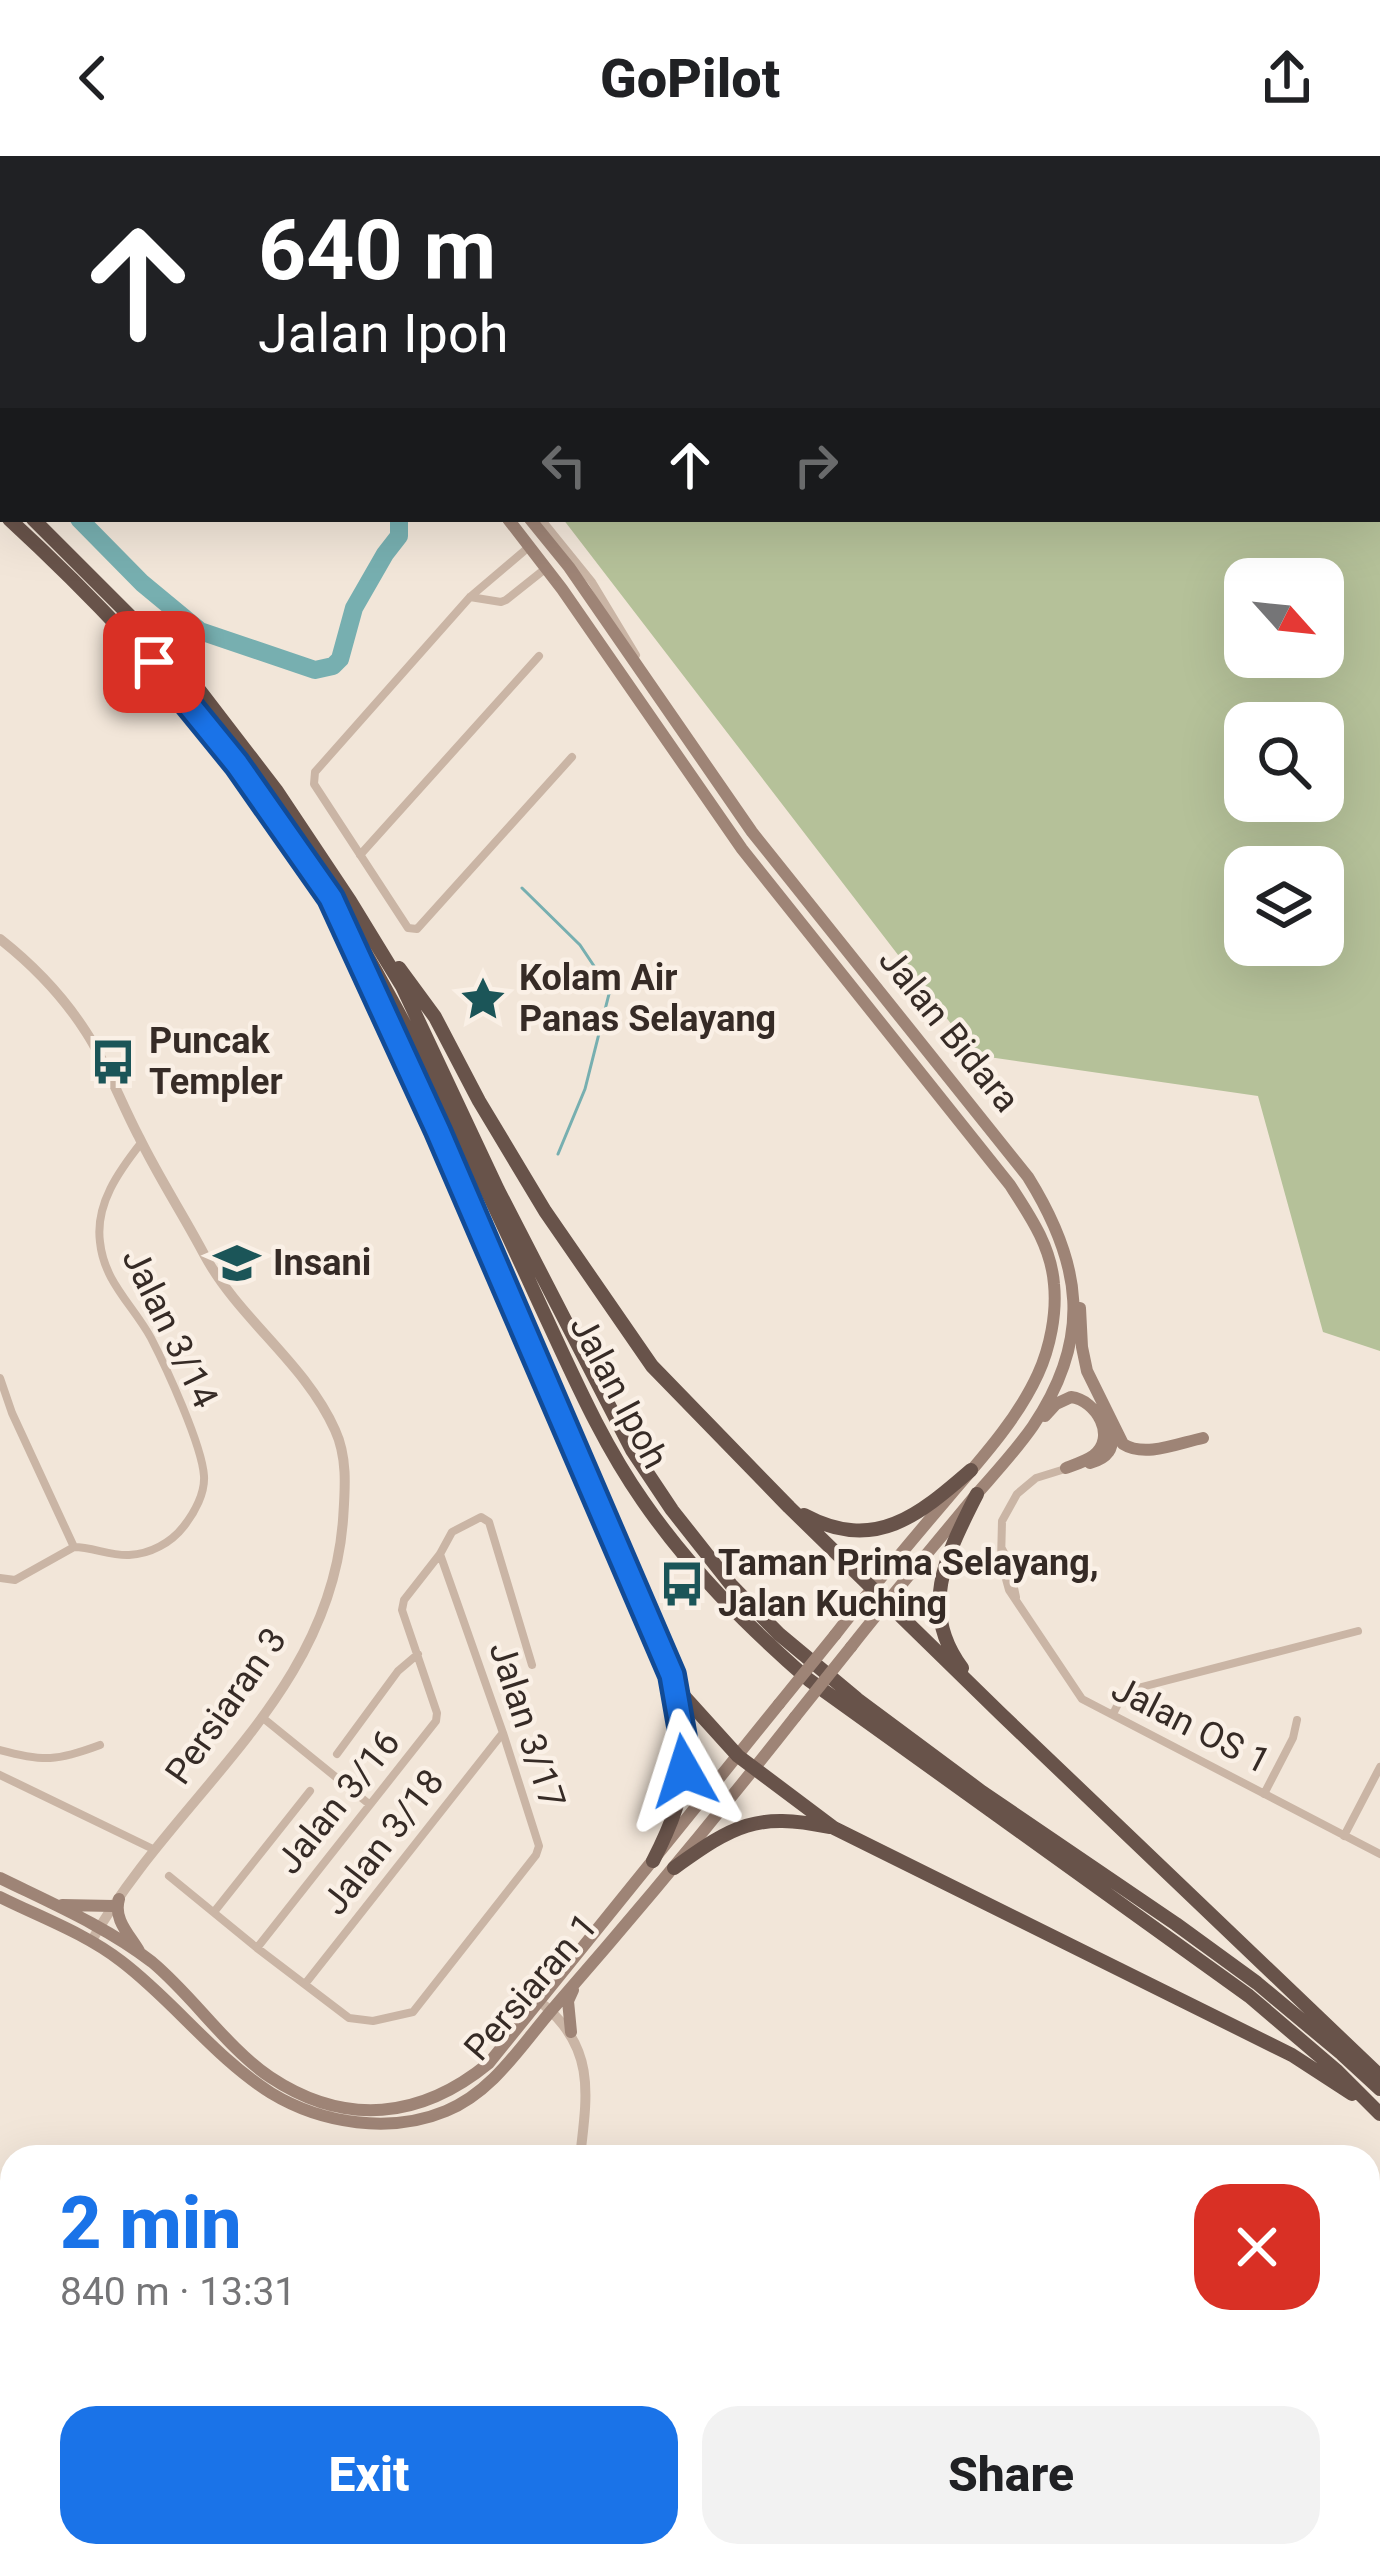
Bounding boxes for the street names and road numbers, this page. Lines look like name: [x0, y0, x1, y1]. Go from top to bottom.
street label: Jalan Bidara: [870, 940, 1028, 1120]
street label: Jalan 3/14: [113, 1241, 227, 1415]
street label: Jalan Ipoh: [561, 1308, 677, 1476]
street label: Persiaran 3: [157, 1620, 295, 1792]
street label: Jalan 3/17: [480, 1637, 574, 1813]
street label: Jalan OS 1: [1105, 1667, 1277, 1783]
street label: Jalan 3/16: [268, 1722, 408, 1882]
street label: Jalan 3/18: [313, 1761, 453, 1923]
street label: Persiaran 1: [456, 1905, 606, 2069]

